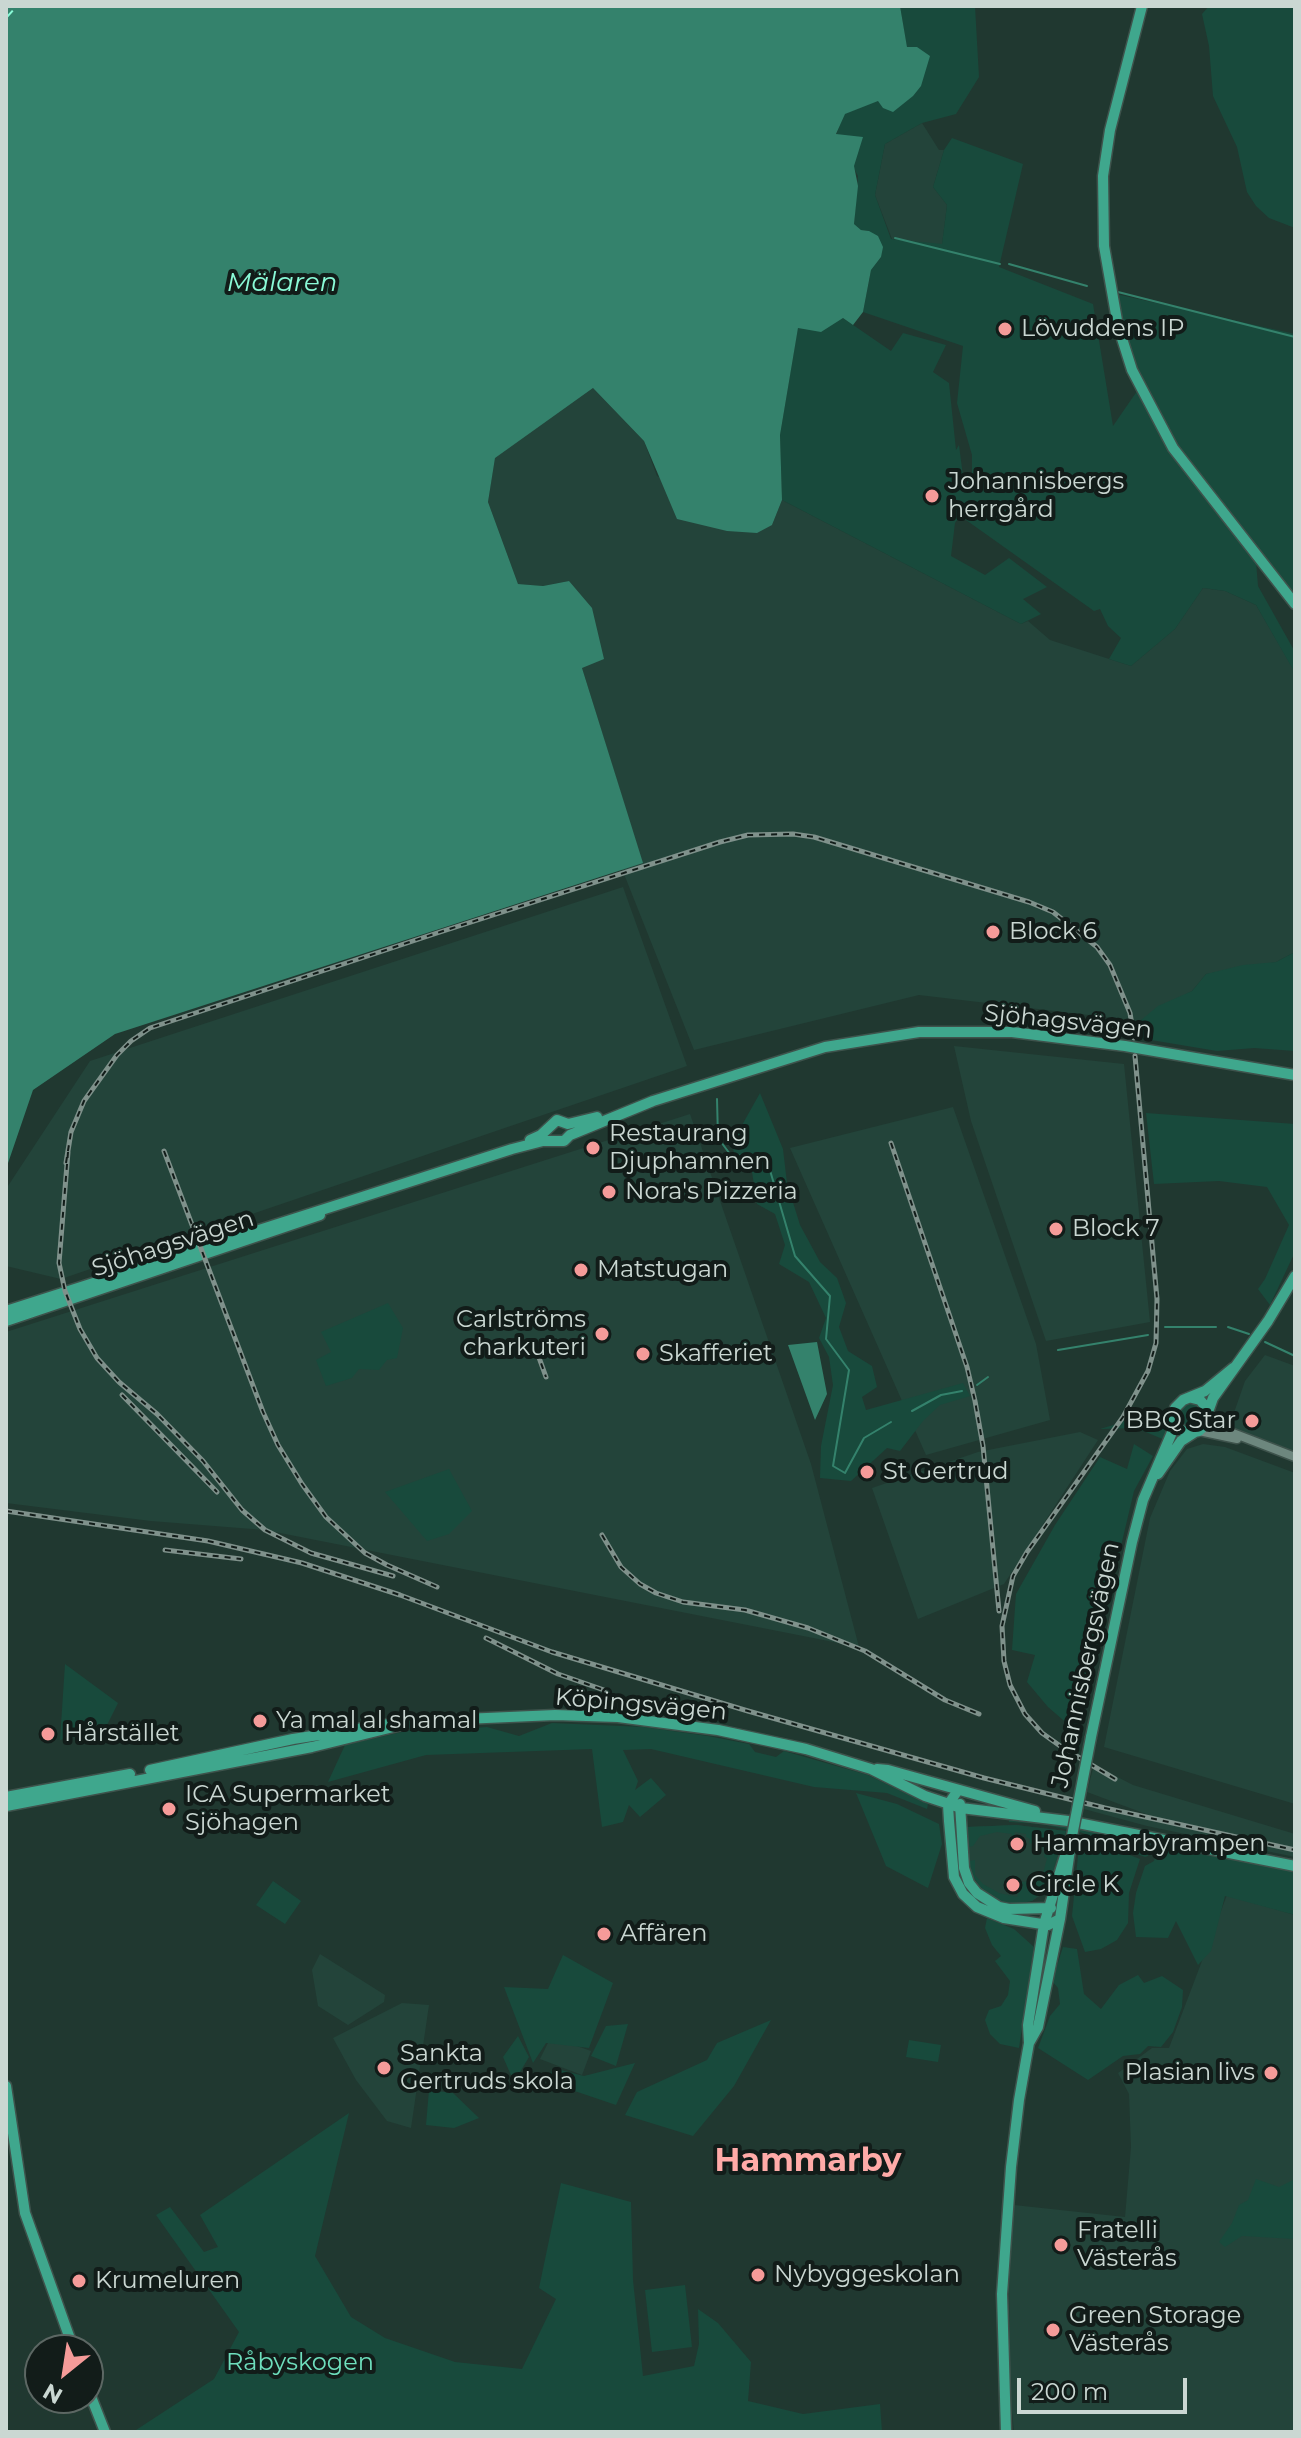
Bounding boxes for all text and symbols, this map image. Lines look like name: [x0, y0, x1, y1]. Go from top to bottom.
water label: Mälaren: [227, 267, 337, 299]
place label: Lövuddens IP: [1021, 315, 1185, 343]
marker: Lövuddens IP: [996, 320, 1014, 338]
place label: Johannisbergs herrgård: [948, 468, 1124, 524]
marker: Johannisbergs herrgård: [923, 487, 941, 505]
place label: Block 6: [1009, 918, 1097, 946]
marker: Block 6: [984, 923, 1002, 941]
street label: Sjöhagsvägen: [983, 999, 1153, 1045]
place label: Restaurang Djuphamnen: [609, 1120, 771, 1176]
marker: Restaurang Djuphamnen: [584, 1139, 602, 1157]
place label: Nora's Pizzeria: [625, 1178, 798, 1206]
marker: Nora's Pizzeria: [600, 1183, 618, 1201]
street label: Sjöhagsvägen: [88, 1204, 258, 1284]
place label: Block 7: [1072, 1215, 1160, 1243]
marker: Block 7: [1047, 1220, 1065, 1238]
place label: Matstugan: [597, 1256, 728, 1284]
marker: Matstugan: [572, 1261, 590, 1279]
place label: Carlströms charkuteri: [456, 1306, 586, 1362]
marker: Carlströms charkuteri: [593, 1325, 611, 1343]
place label: Skafferiet: [659, 1340, 773, 1368]
marker: Skafferiet: [634, 1345, 652, 1363]
place label: BBQ Star: [1126, 1407, 1236, 1435]
marker: BBQ Star: [1243, 1412, 1261, 1430]
place label: St Gertrud: [883, 1458, 1009, 1486]
marker: St Gertrud: [858, 1463, 876, 1481]
street label: Johannisbergsvägen: [1046, 1540, 1126, 1790]
street label: Köpingsvägen: [554, 1683, 728, 1727]
place label: Ya mal al shamal: [276, 1707, 478, 1735]
marker: Ya mal al shamal: [251, 1712, 269, 1730]
place label: Hårstället: [64, 1720, 180, 1748]
marker: Hårstället: [39, 1725, 57, 1743]
place label: ICA Supermarket Sjöhagen: [185, 1781, 391, 1837]
marker: ICA Supermarket Sjöhagen: [160, 1800, 178, 1818]
place label: Hammarbyrampen: [1033, 1830, 1265, 1858]
marker: Hammarbyrampen: [1008, 1835, 1026, 1853]
place label: Circle K: [1029, 1871, 1119, 1899]
marker: Circle K: [1004, 1876, 1022, 1894]
place label: Affären: [620, 1920, 707, 1948]
marker: Affären: [595, 1925, 613, 1943]
place label: Sankta Gertruds skola: [400, 2040, 574, 2096]
marker: Sankta Gertruds skola: [375, 2059, 393, 2077]
place label: Plasian livs: [1125, 2059, 1255, 2087]
marker: Plasian livs: [1262, 2064, 1280, 2082]
district label: Hammarby: [715, 2143, 901, 2181]
place label: Fratelli Västerås: [1077, 2217, 1177, 2273]
marker: Fratelli Västerås: [1052, 2236, 1070, 2254]
place label: Nybyggeskolan: [774, 2261, 960, 2289]
marker: Nybyggeskolan: [749, 2266, 767, 2284]
place label: Krumeluren: [95, 2267, 240, 2295]
marker: Krumeluren: [70, 2272, 88, 2290]
place label: Green Storage Västerås: [1069, 2302, 1241, 2358]
marker: Green Storage Västerås: [1044, 2321, 1062, 2339]
north arrow: [24, 2334, 104, 2414]
park label: Råbyskogen: [226, 2349, 374, 2377]
scale bar: [1021, 2362, 1191, 2412]
text: N: [38, 2377, 67, 2410]
text: 200 m: [1031, 2377, 1108, 2406]

